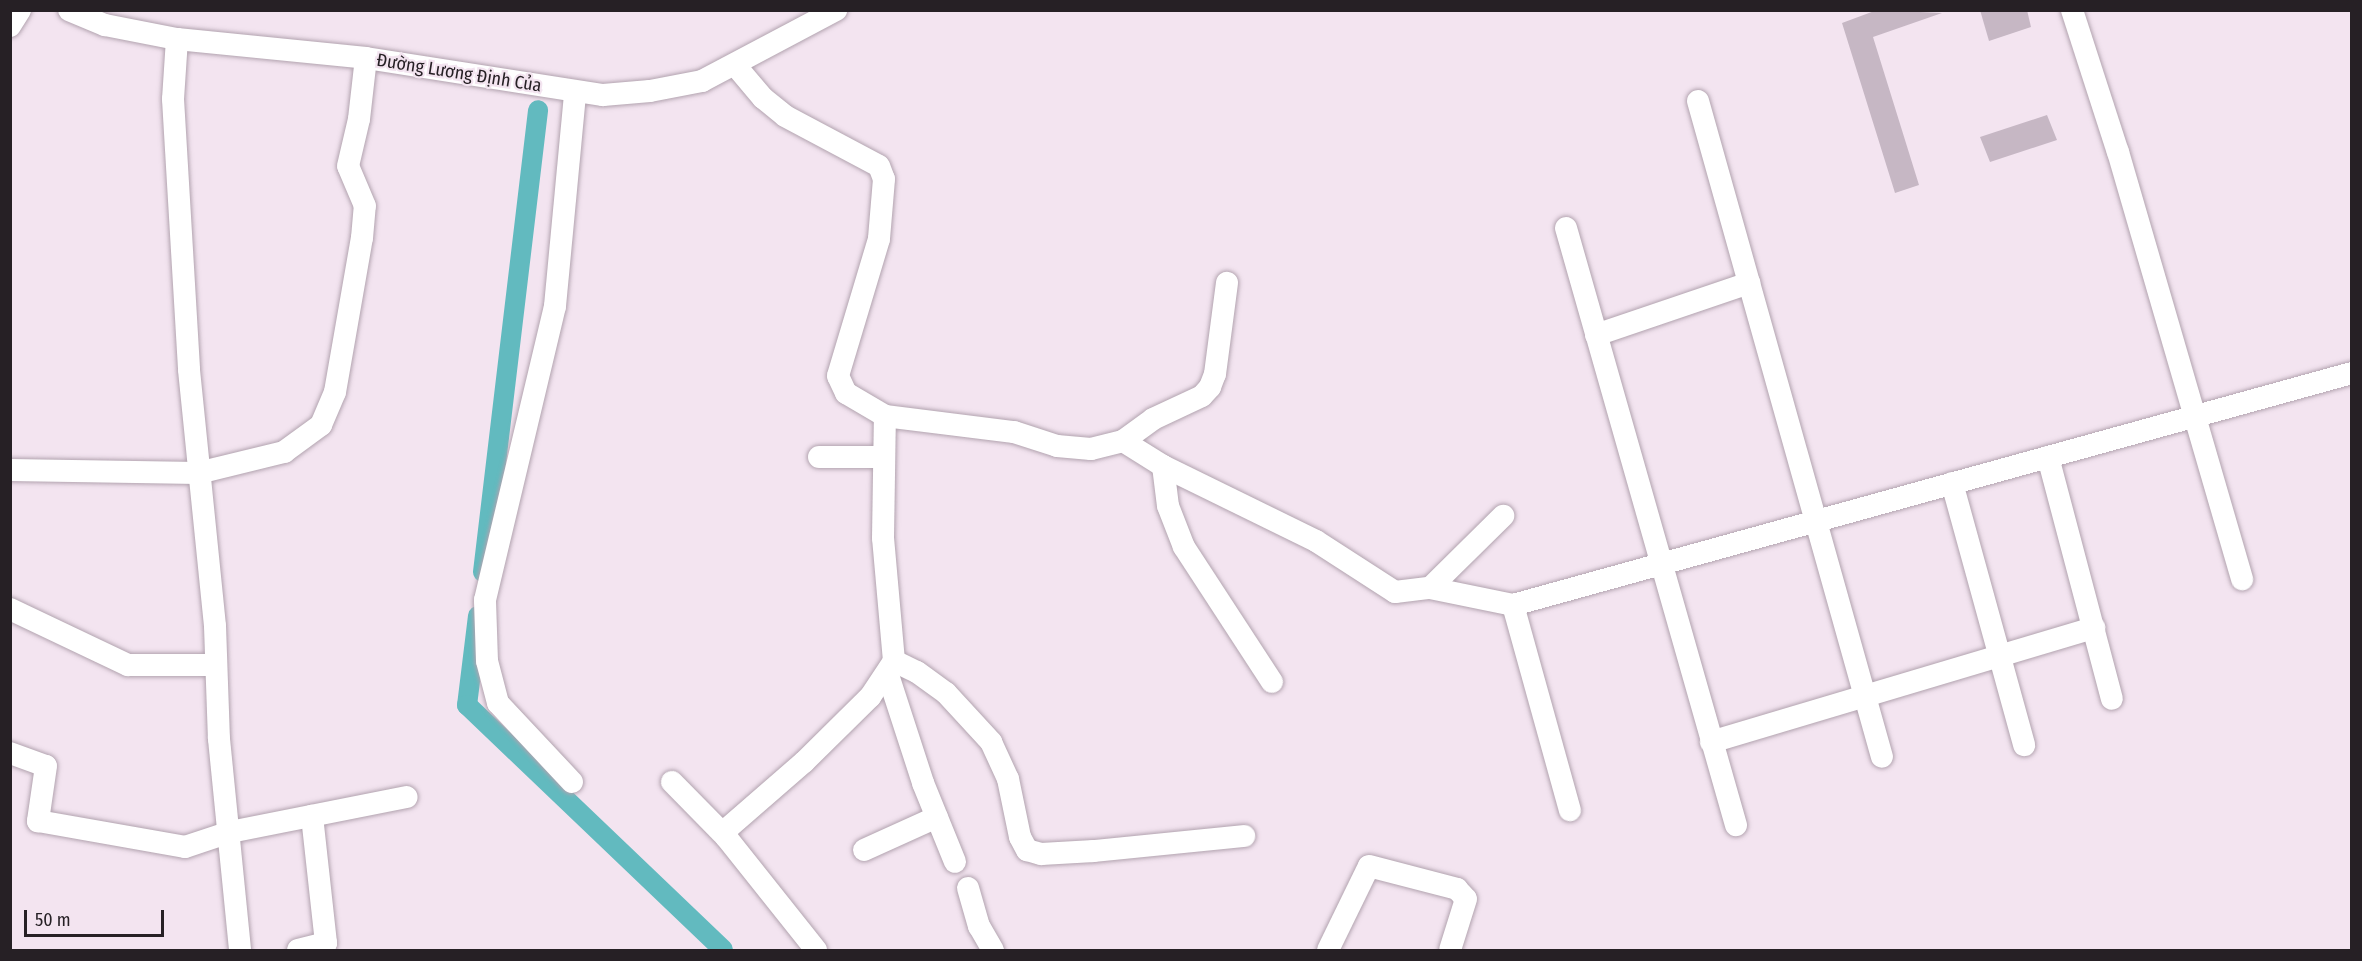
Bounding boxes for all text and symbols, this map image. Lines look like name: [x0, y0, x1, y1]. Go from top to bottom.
street label: Đường Lương Định Của: [375, 49, 543, 97]
scale bar: [27, 898, 166, 936]
text: 50 m: [35, 909, 71, 931]

